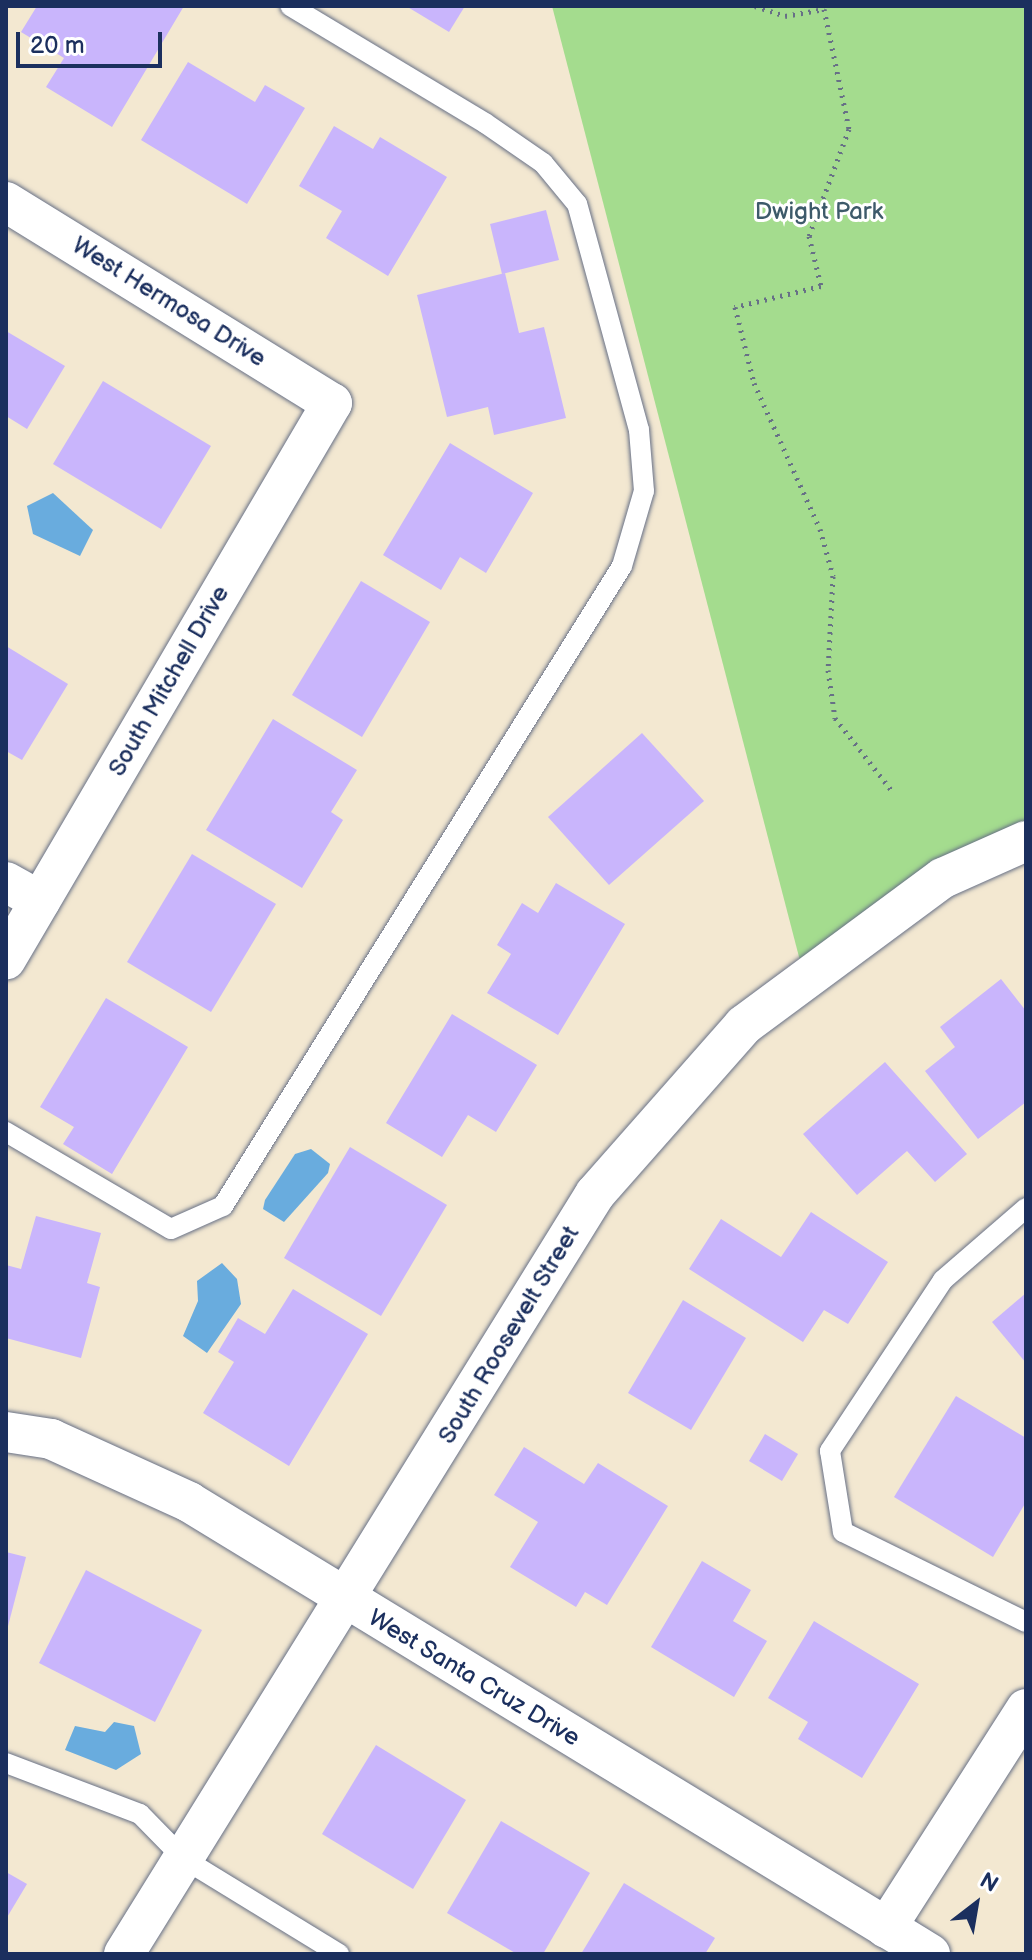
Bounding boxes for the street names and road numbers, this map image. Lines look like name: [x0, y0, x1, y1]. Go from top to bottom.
street label: West Hermosa Drive: [67, 231, 271, 373]
street label: South Mitchell Drive: [103, 581, 235, 781]
street label: South Roosevelt Street: [432, 1221, 586, 1449]
street label: West Santa Cruz Drive: [363, 1603, 585, 1753]

